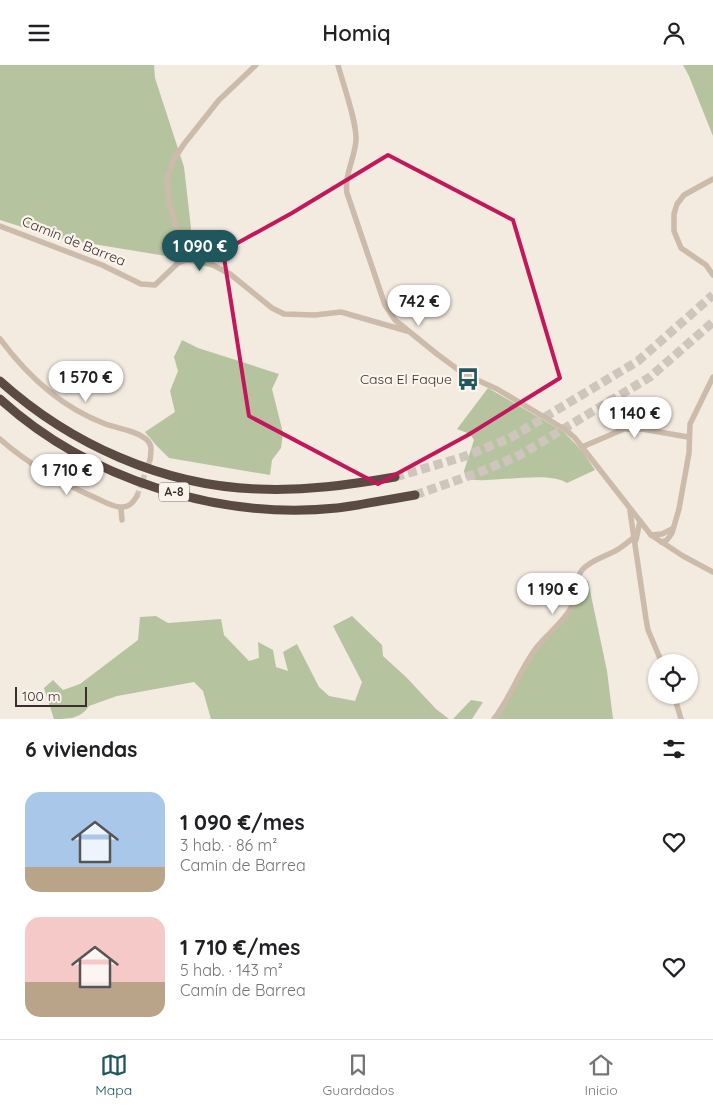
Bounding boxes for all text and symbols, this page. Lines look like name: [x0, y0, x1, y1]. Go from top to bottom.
icon: menu: [25, 19, 53, 47]
text: Homiq: [322, 19, 391, 47]
icon: person: [660, 19, 688, 47]
street label: Camin de Barrea: [20, 212, 128, 270]
pin: 1 090 €: [154, 229, 246, 272]
text: 1 090 €: [173, 236, 227, 256]
pin: 742 €: [384, 285, 454, 327]
text: 742 €: [398, 291, 440, 311]
pin: 1 570 €: [40, 361, 132, 403]
bus stop icon: Casa El Faque: [455, 366, 481, 392]
text: 1 570 €: [59, 367, 113, 387]
place label: Casa El Faque: [360, 370, 452, 388]
pin: 1 140 €: [589, 397, 681, 439]
text: 1 140 €: [610, 403, 660, 423]
pin: 1 710 €: [21, 453, 113, 496]
text: 1 710 €: [42, 460, 92, 480]
road number: A-8: [159, 483, 189, 502]
pin: 1 190 €: [507, 573, 599, 615]
text: 1 190 €: [528, 579, 578, 599]
map controls: [648, 654, 698, 704]
button: locate: [648, 654, 698, 704]
scale bar: [15, 684, 88, 707]
text: 100 m: [22, 687, 60, 705]
icon: filters: [660, 735, 688, 763]
text: 6 viviendas: [25, 736, 137, 762]
text: 1 090 €/mes: [180, 809, 305, 835]
icon: home: [65, 812, 125, 872]
icon: heart: [660, 828, 688, 856]
text: 3 hab. · 86 m²: [180, 835, 277, 855]
text: Camin de Barrea: [180, 855, 306, 875]
text: 1 710 €/mes: [180, 934, 300, 960]
icon: home: [65, 937, 125, 997]
icon: heart: [660, 953, 688, 981]
text: 5 hab. · 143 m²: [180, 960, 283, 980]
text: Camín de Barrea: [180, 980, 306, 1000]
tab: Mapa: [95, 1051, 132, 1099]
tab: Guardados: [322, 1051, 394, 1099]
tab: Inicio: [585, 1051, 618, 1099]

